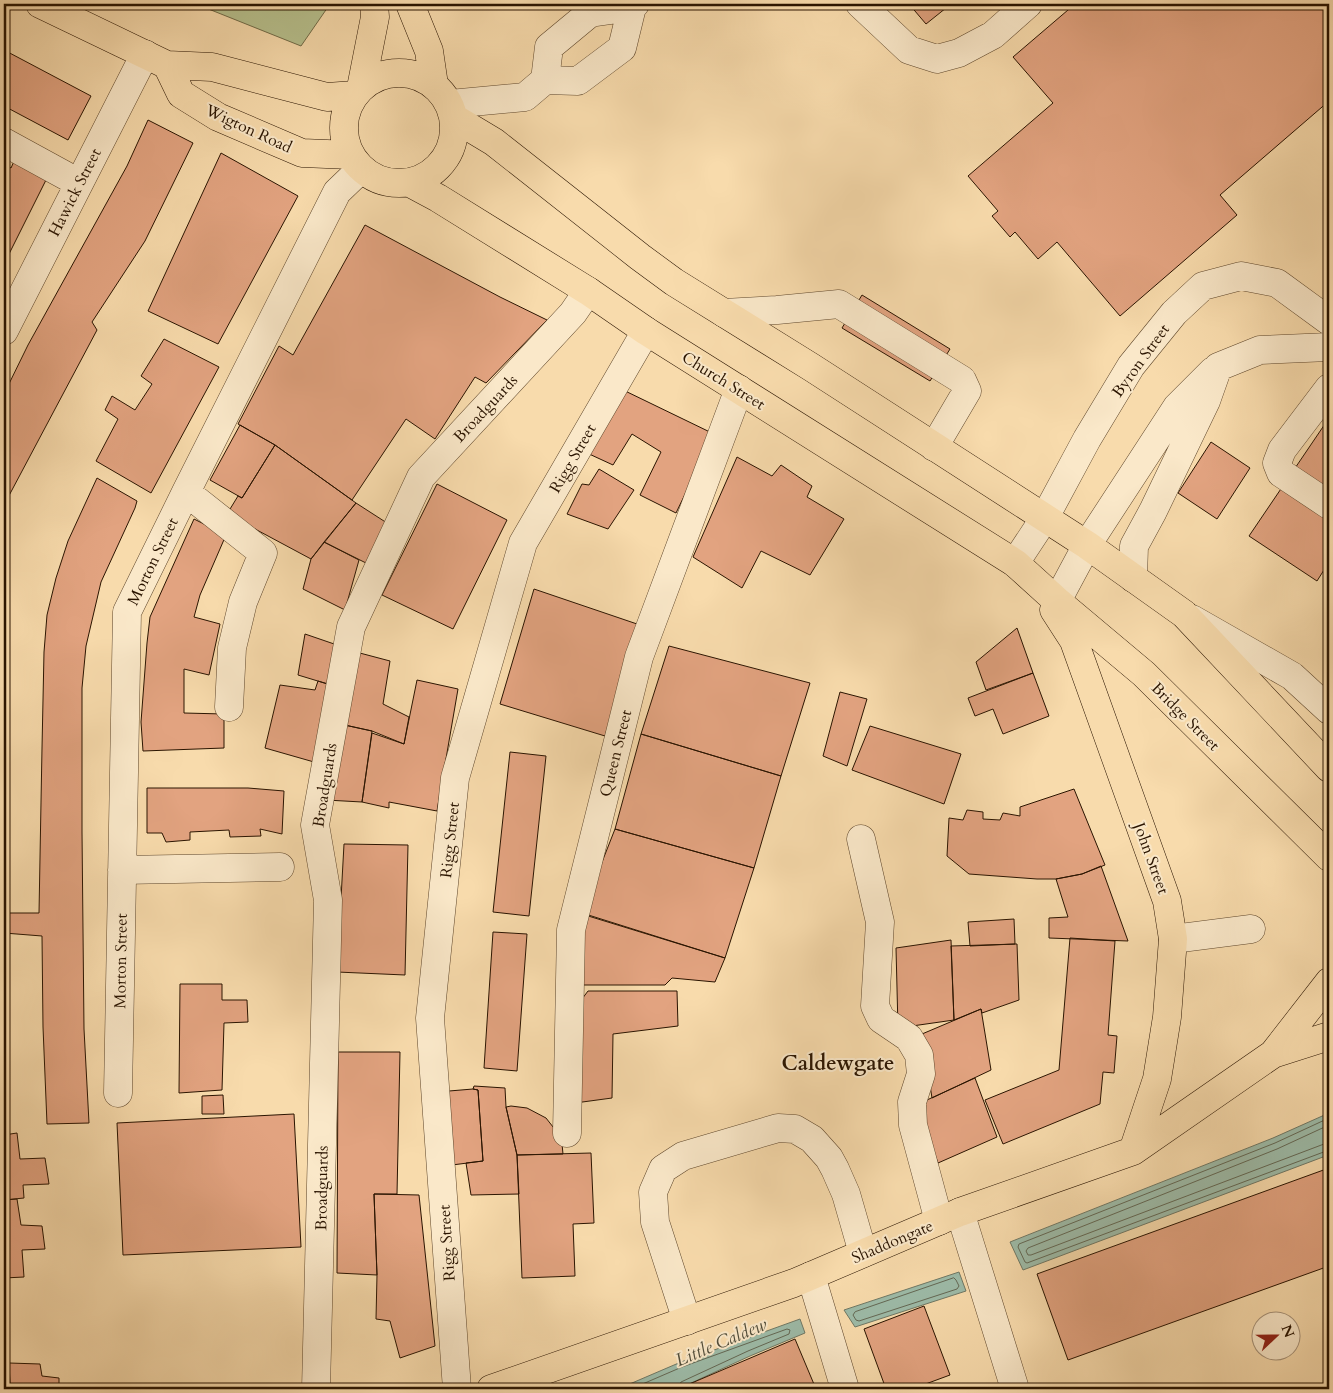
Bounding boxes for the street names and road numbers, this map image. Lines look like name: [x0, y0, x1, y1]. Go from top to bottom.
street label: Wigton Road: [201, 99, 296, 159]
street label: Hawick Street: [43, 145, 107, 240]
street label: Byron Street: [1107, 319, 1175, 402]
street label: Church Street: [678, 346, 769, 415]
street label: Broadguards: [449, 370, 523, 447]
street label: Rigg Street: [544, 420, 601, 497]
street label: Morton Street: [122, 514, 184, 609]
street label: Bridge Street: [1146, 678, 1224, 756]
street label: Queen Street: [595, 707, 637, 799]
street label: Broadguards: [307, 741, 343, 829]
street label: Rigg Street: [435, 801, 465, 879]
street label: John Street: [1127, 818, 1174, 897]
street label: Morton Street: [109, 913, 133, 1009]
street label: Broadguards: [310, 1145, 334, 1231]
street label: Rigg Street: [433, 1204, 461, 1282]
street label: Shaddongate: [848, 1215, 937, 1269]

